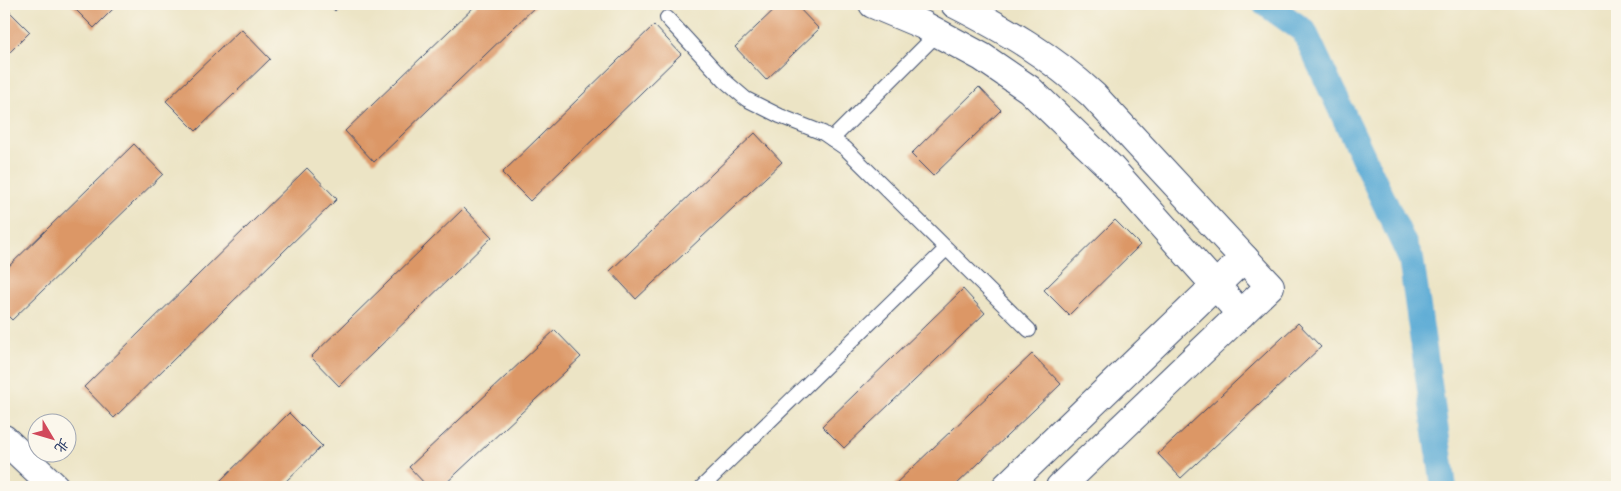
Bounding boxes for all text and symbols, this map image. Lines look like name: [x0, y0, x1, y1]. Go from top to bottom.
north arrow: [28, 414, 78, 464]
text: 北: [51, 435, 73, 456]

